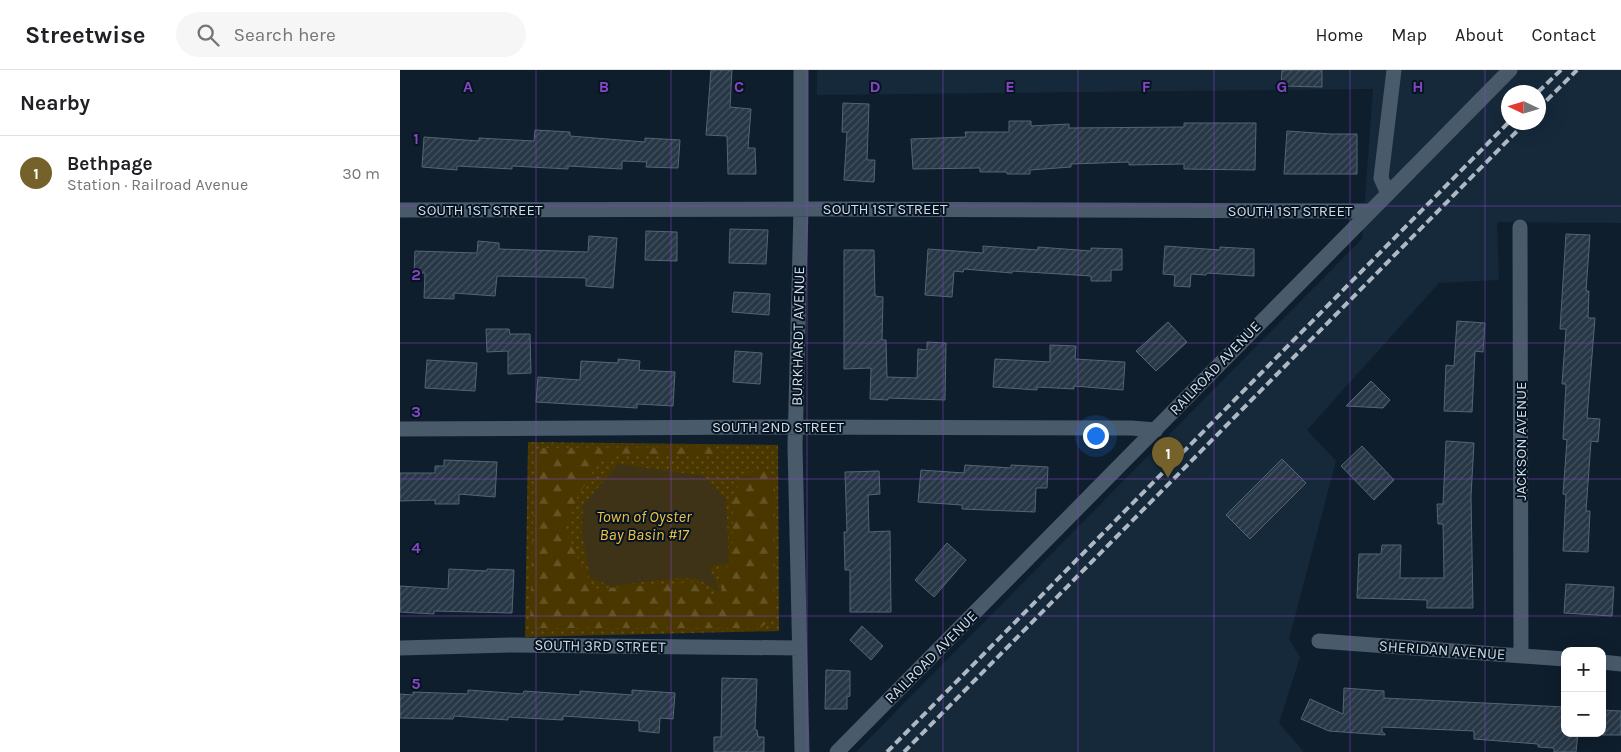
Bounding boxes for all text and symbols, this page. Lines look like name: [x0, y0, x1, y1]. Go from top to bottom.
search box: [176, 12, 526, 57]
text: Streetwise: [25, 21, 146, 49]
icon: search: [194, 21, 222, 49]
text: Search here: [234, 24, 336, 46]
text: Home: [1315, 24, 1363, 46]
text: Map: [1391, 24, 1427, 46]
text: About: [1455, 24, 1504, 46]
text: Contact: [1532, 24, 1596, 46]
text: A: [463, 77, 473, 96]
text: B: [599, 77, 609, 96]
text: C: [734, 77, 744, 96]
text: D: [870, 77, 881, 96]
text: E: [1005, 77, 1015, 96]
text: F: [1142, 77, 1151, 96]
text: G: [1277, 77, 1287, 96]
text: H: [1412, 77, 1424, 96]
north arrow: [1501, 85, 1546, 130]
text: Nearby: [20, 91, 90, 115]
text: 1: [413, 129, 419, 148]
text: Bethpage: [67, 153, 153, 175]
text: 1: [33, 164, 39, 183]
text: 30 m: [342, 164, 380, 183]
text: Station · Railroad Avenue: [67, 175, 248, 194]
street label: SOUTH 1ST STREET: [823, 200, 948, 218]
street label: SOUTH 1ST STREET: [418, 201, 543, 219]
street label: SOUTH 1ST STREET: [1228, 202, 1353, 220]
text: 2: [411, 265, 421, 284]
street label: BURKHARDT AVENUE: [788, 266, 808, 406]
street label: RAILROAD AVENUE: [1166, 317, 1264, 419]
street label: JACKSON AVENUE: [1512, 381, 1530, 501]
text: 3: [411, 402, 421, 421]
street label: SOUTH 2ND STREET: [712, 418, 845, 436]
your location: [1083, 423, 1109, 449]
pin: 1: [1152, 437, 1184, 478]
water label: Town of Oyster Bay Basin #17: [597, 507, 692, 544]
text: 4: [411, 538, 421, 557]
street label: RAILROAD AVENUE: [881, 607, 981, 707]
street label: SOUTH 3RD STREET: [534, 636, 666, 656]
street label: SHERIDAN AVENUE: [1378, 637, 1506, 663]
map controls: [1561, 647, 1606, 737]
button: +: [1561, 647, 1606, 692]
text: 5: [411, 674, 421, 693]
button: −: [1561, 692, 1606, 737]

